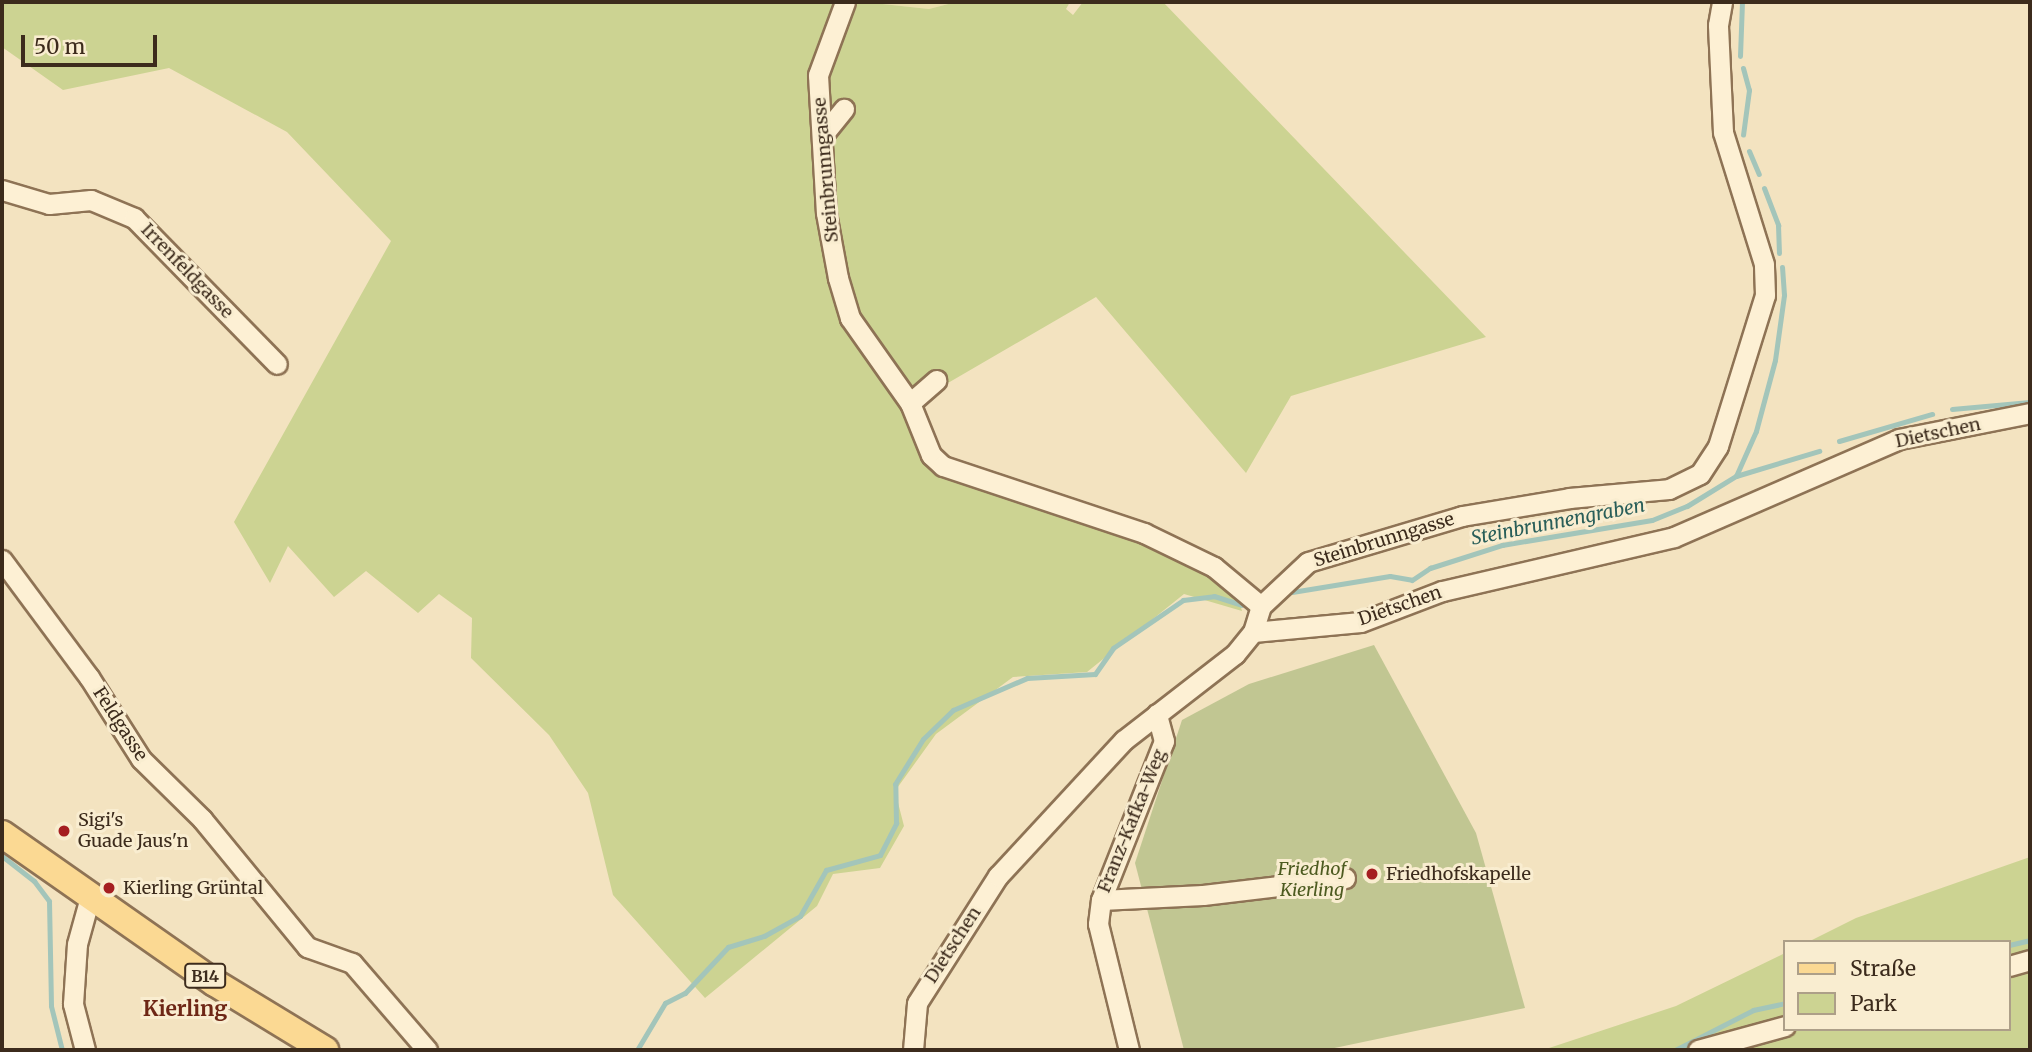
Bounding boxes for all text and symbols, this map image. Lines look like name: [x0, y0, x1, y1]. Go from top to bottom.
scale bar: [24, 21, 161, 65]
text: 50 m: [34, 33, 85, 60]
street label: Steinbrunngasse: [809, 97, 843, 243]
street label: Irrenfeldgasse: [136, 219, 238, 323]
street label: Dietschen: [1893, 413, 1983, 453]
water label: Steinbrunnengraben: [1469, 494, 1647, 550]
street label: Steinbrunngasse: [1311, 508, 1457, 572]
street label: Dietschen: [1356, 582, 1444, 630]
street label: Feldgasse: [88, 683, 152, 765]
street label: Franz-Kafka-Weg: [1093, 746, 1171, 896]
place label: Sigi's Guade Jaus'n: [78, 810, 188, 852]
marker: Sigi's Guade Jaus'n: [56, 823, 72, 839]
park label: Friedhof Kierling: [1278, 859, 1346, 902]
place label: Friedhofskapelle: [1386, 863, 1531, 885]
marker: Friedhofskapelle: [1364, 866, 1380, 882]
place label: Kierling Grüntal: [123, 877, 263, 899]
marker: Kierling Grüntal: [101, 880, 117, 896]
street label: Dietschen: [920, 903, 986, 987]
legend: [1784, 940, 2011, 1031]
text: Straße: [1850, 955, 1916, 982]
road number: B14: [184, 964, 226, 988]
text: Park: [1850, 990, 1897, 1017]
district label: Kierling: [143, 996, 227, 1022]

